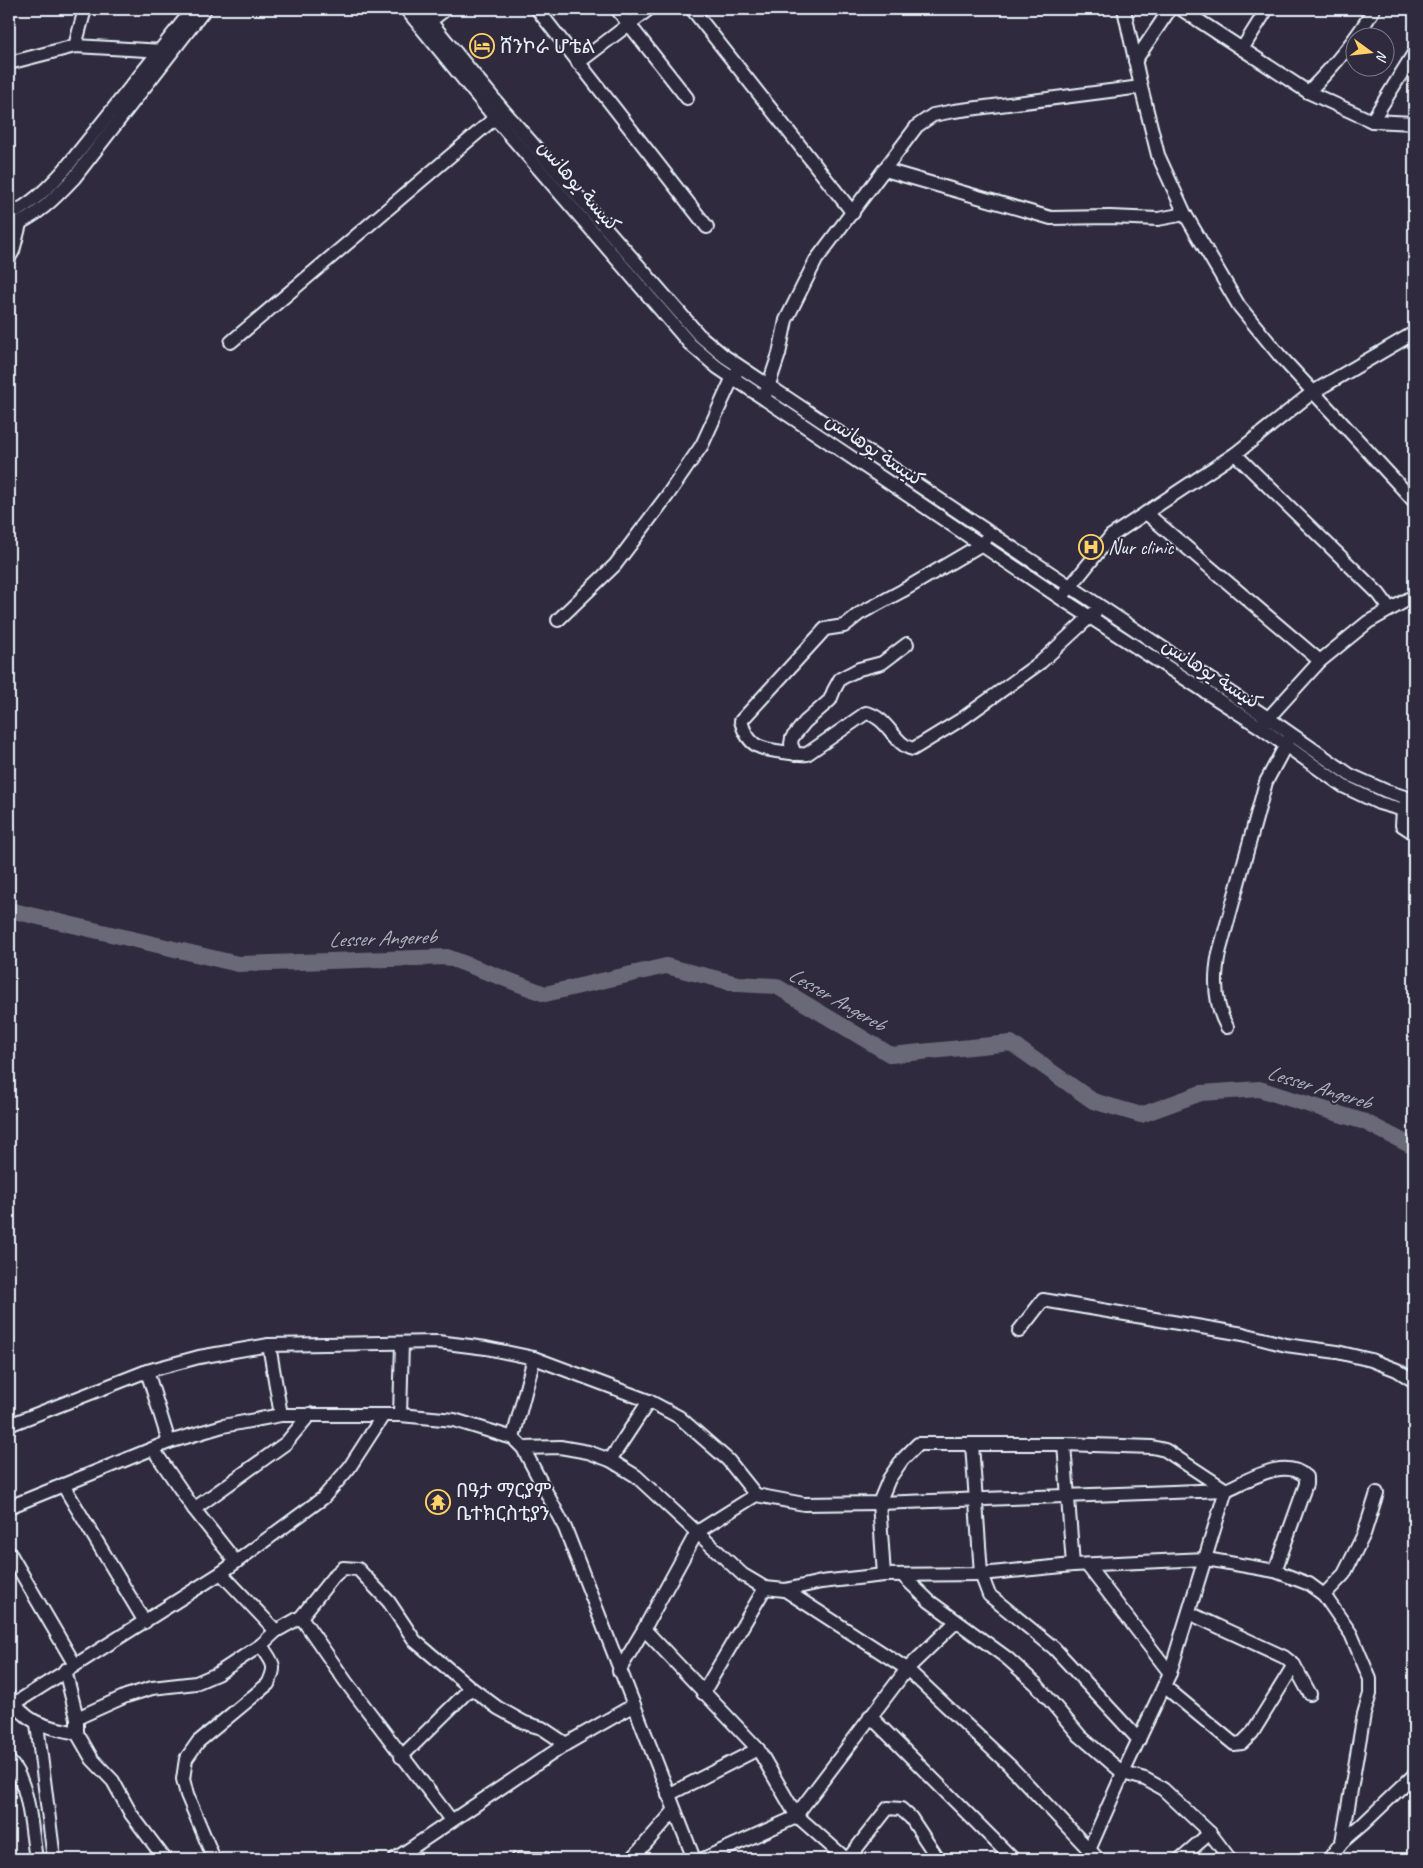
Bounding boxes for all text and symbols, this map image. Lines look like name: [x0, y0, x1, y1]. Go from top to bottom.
north arrow: [1346, 28, 1396, 78]
hotel icon: ሸንኮራ ሆቴል: [469, 33, 495, 59]
place label: ሸንኮራ ሆቴል: [500, 34, 595, 59]
text: N: [1372, 49, 1391, 64]
street label: كنيسة يوهانس: [532, 135, 626, 237]
street label: كنيسة يوهانس: [821, 408, 929, 492]
hospital icon: Nur clinic: [1078, 534, 1104, 560]
place label: Nur clinic: [1108, 535, 1174, 560]
street label: كنيسة يوهانس: [1157, 632, 1267, 716]
water label: Lesser Angereb: [328, 923, 439, 953]
water label: Lesser Angereb: [784, 961, 892, 1038]
water label: Lesser Angereb: [1264, 1059, 1377, 1116]
place label: በዓታ ማርያም ቤተክርስቲያን: [456, 1478, 551, 1526]
temple icon: በዓታ ማርያም ቤተክርስቲያን: [425, 1489, 451, 1515]

